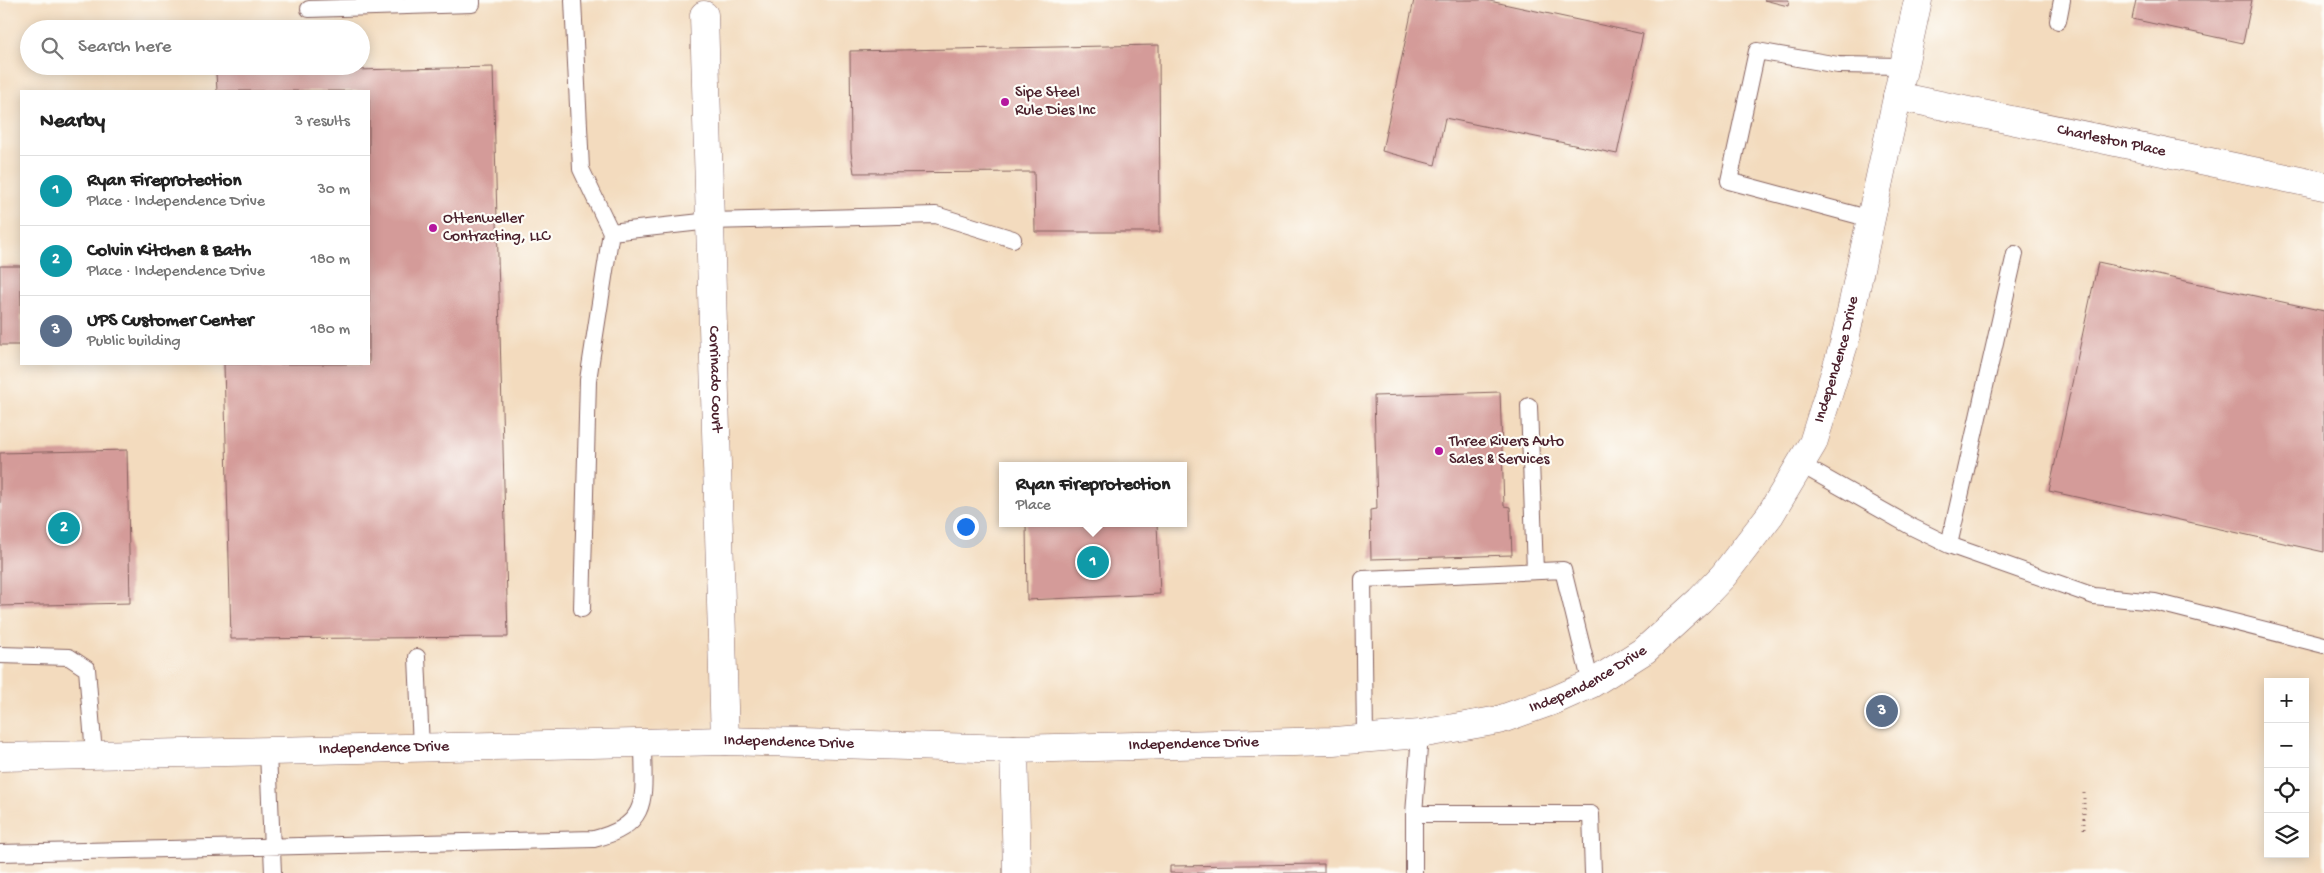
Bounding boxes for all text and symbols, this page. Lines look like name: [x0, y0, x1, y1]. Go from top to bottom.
search box: [20, 20, 370, 75]
icon: search: [38, 34, 66, 62]
text: Search here: [78, 36, 172, 59]
place label: Sipe Steel Rule Dies Inc: [1015, 84, 1096, 121]
marker: Sipe Steel Rule Dies Inc: [999, 96, 1011, 108]
text: Nearby: [40, 110, 105, 135]
text: 3 results: [295, 113, 350, 132]
street label: Charleston Place: [2055, 120, 2168, 162]
text: Ryan Fireprotection: [87, 170, 242, 193]
text: 1: [53, 181, 59, 200]
text: 30 m: [317, 181, 350, 200]
text: Place · Independence Drive: [87, 193, 265, 212]
place label: Ottenweller Contracting, LLC: [443, 210, 551, 247]
marker: Ottenweller Contracting, LLC: [427, 222, 439, 234]
text: Colvin Kitchen & Bath: [87, 240, 251, 263]
text: 2: [52, 251, 60, 270]
text: 180 m: [311, 251, 350, 270]
text: Place · Independence Drive: [87, 263, 265, 282]
street label: Independence Drive: [1810, 294, 1864, 425]
text: UPS Customer Center: [87, 310, 254, 333]
text: 3: [52, 321, 60, 340]
text: 180 m: [311, 321, 350, 340]
street label: Corrinado Court: [703, 325, 726, 434]
text: Public building: [87, 333, 181, 352]
place label: Three Rivers Auto Sales & Services: [1448, 433, 1564, 470]
marker: Three Rivers Auto Sales & Services: [1433, 445, 1445, 457]
popup: [999, 462, 1187, 527]
text: Ryan Fireprotection: [1016, 474, 1170, 497]
text: Place: [1016, 497, 1051, 516]
pin: 2: [48, 509, 80, 547]
your location: [953, 514, 979, 540]
pin: 1: [1077, 543, 1109, 581]
street label: Independence Drive: [1527, 641, 1651, 718]
map controls: [2264, 678, 2309, 858]
button: +: [2264, 678, 2309, 723]
pin: 3: [1866, 692, 1898, 730]
button: −: [2264, 723, 2309, 768]
street label: Independence Drive: [723, 731, 855, 754]
street label: Independence Drive: [1128, 733, 1260, 756]
street label: Independence Drive: [318, 738, 450, 759]
button: locate: [2264, 768, 2309, 813]
button: layers: [2264, 813, 2309, 858]

